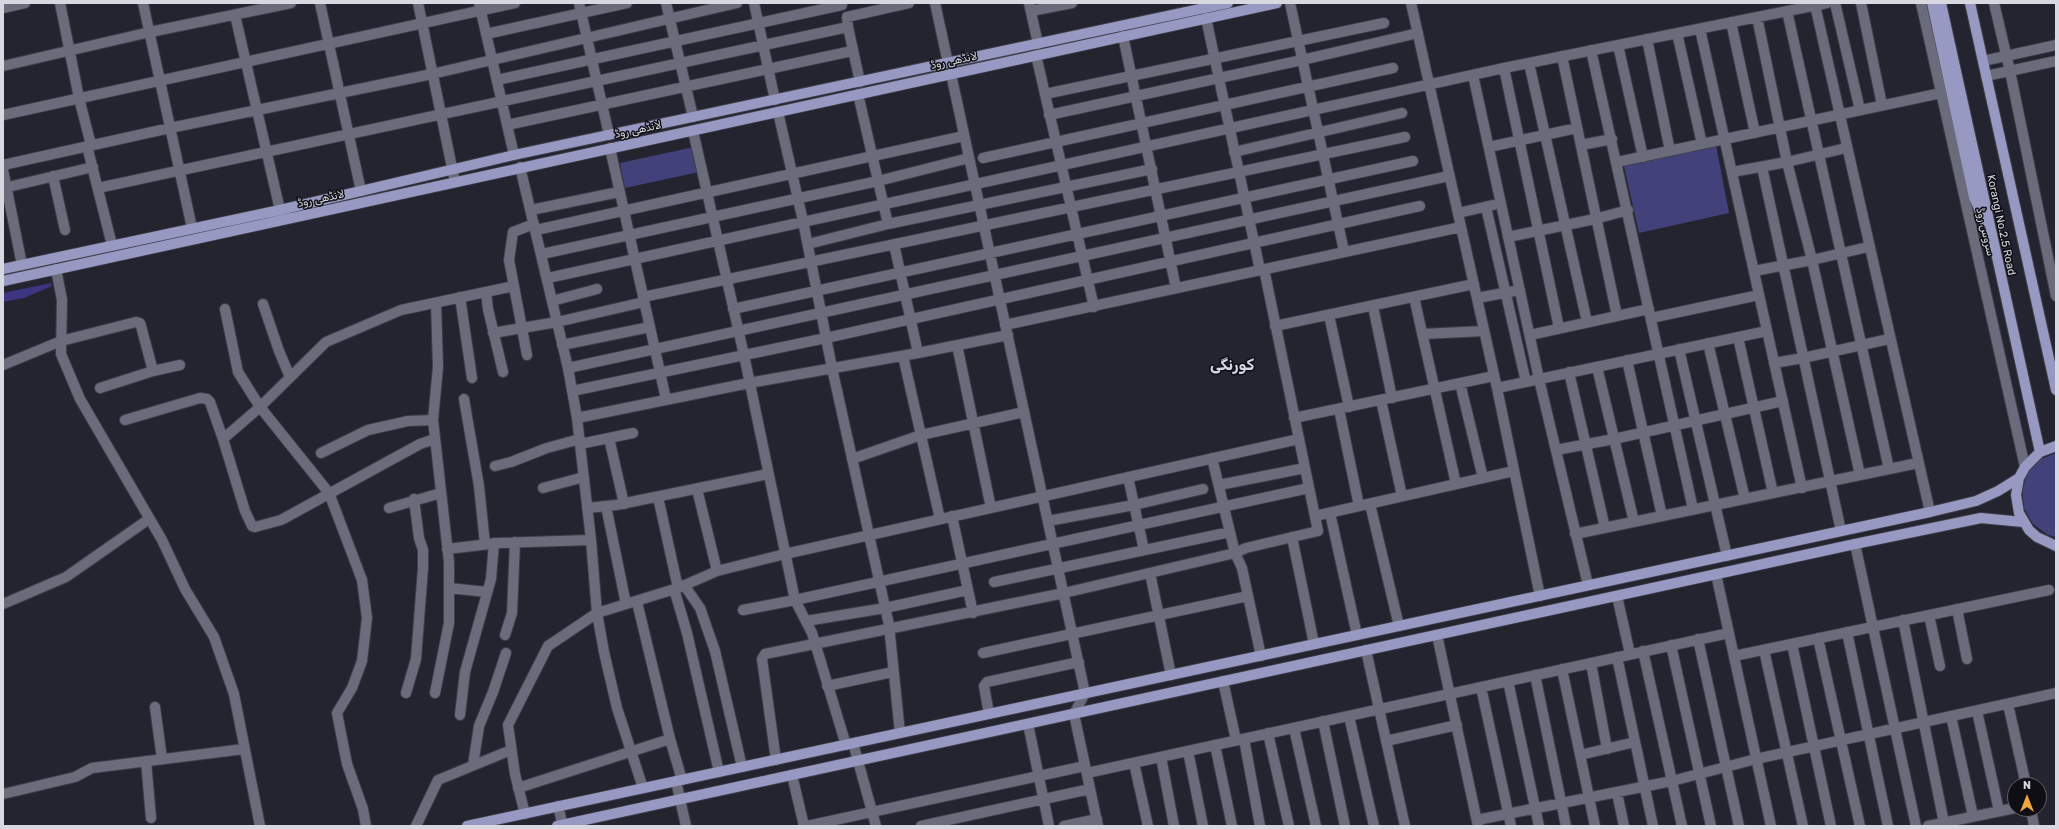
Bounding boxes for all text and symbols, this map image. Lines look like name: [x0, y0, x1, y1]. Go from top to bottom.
street label: لانڈھی روڈ: [929, 50, 979, 72]
street label: لانڈھی روڈ: [613, 119, 663, 141]
street label: Korangi No.2.5 Road: [1984, 173, 2018, 277]
street label: لانڈھی روڈ: [296, 188, 346, 210]
street label: سروس روڈ: [1973, 207, 1997, 257]
district label: کورنگی: [1210, 357, 1254, 375]
north arrow: [2007, 777, 2047, 817]
text: N: [2023, 779, 2031, 792]

